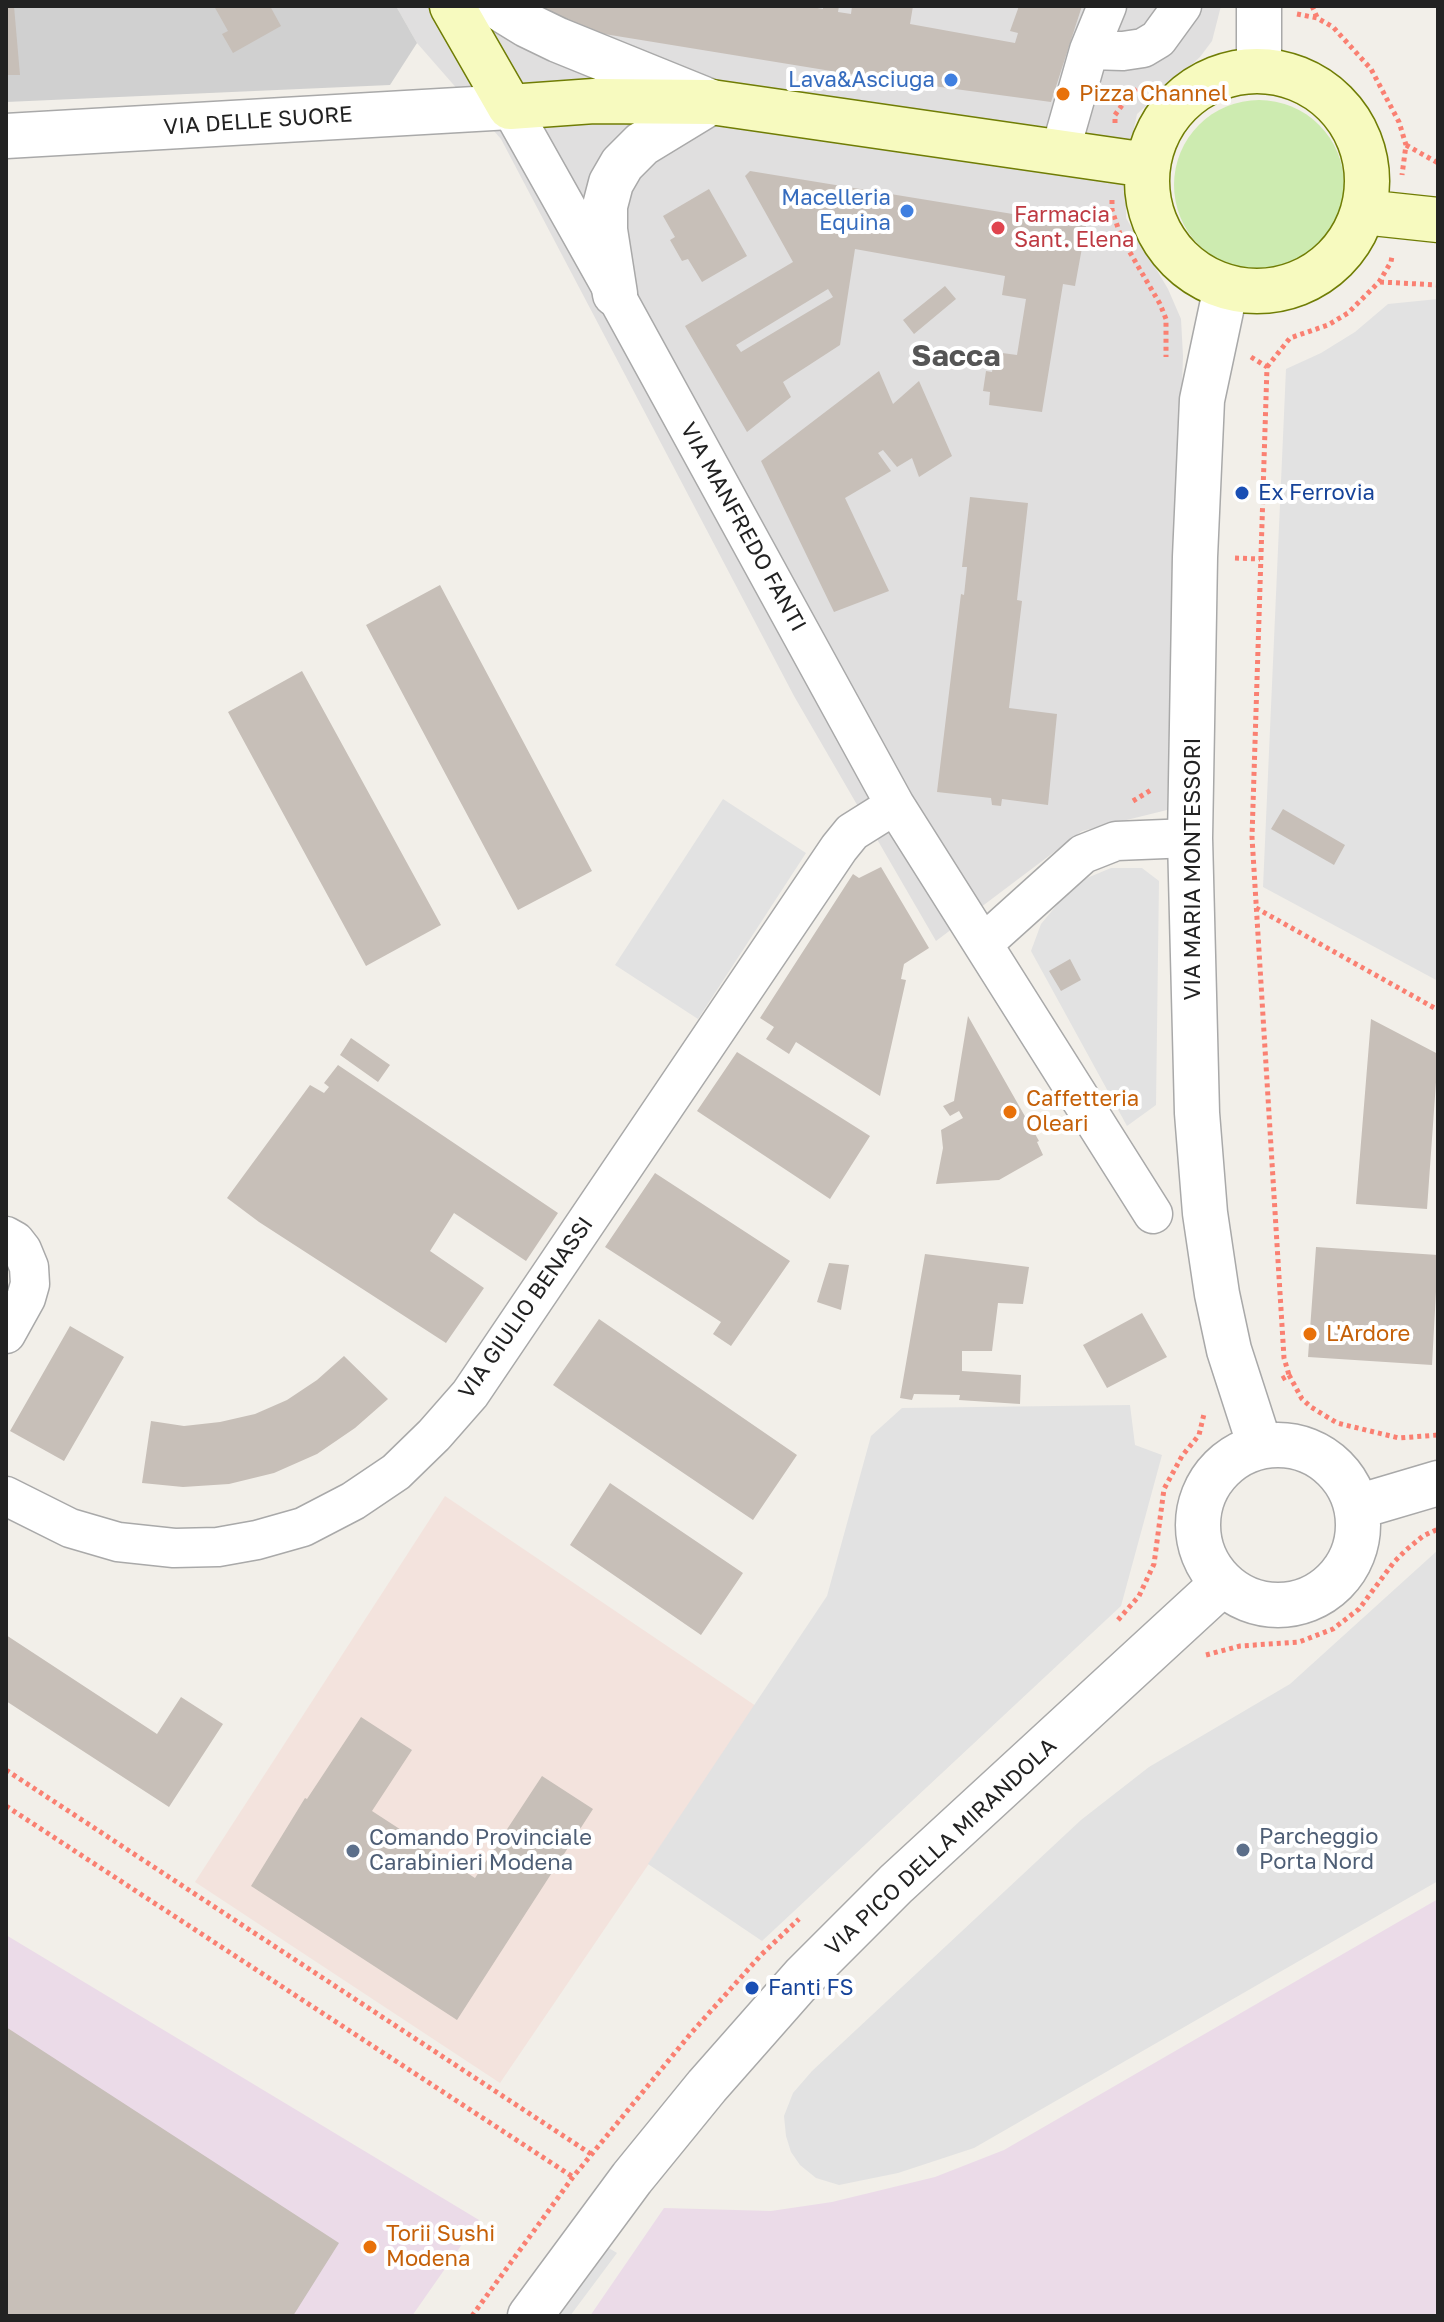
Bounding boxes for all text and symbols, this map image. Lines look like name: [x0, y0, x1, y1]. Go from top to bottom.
place label: Lava&Asciuga: [788, 67, 935, 93]
marker: Lava&Asciuga: [942, 71, 960, 89]
place label: Pizza Channel: [1079, 81, 1228, 107]
marker: Pizza Channel: [1054, 85, 1072, 103]
street label: VIA DELLE SUORE: [163, 101, 353, 141]
place label: Macelleria Equina: [781, 185, 891, 236]
marker: Macelleria Equina: [898, 202, 916, 220]
place label: Farmacia Sant. Elena: [1014, 202, 1134, 254]
marker: Farmacia Sant. Elena: [989, 219, 1007, 237]
district label: Sacca: [911, 338, 1001, 374]
street label: VIA MANFREDO FANTI: [675, 418, 811, 636]
place label: Ex Ferrovia: [1258, 480, 1375, 506]
marker: Ex Ferrovia: [1233, 484, 1251, 502]
street label: VIA MARIA MONTESSORI: [1180, 738, 1206, 1000]
place label: Caffetteria Oleari: [1026, 1086, 1139, 1138]
marker: Caffetteria Oleari: [1001, 1103, 1019, 1121]
street label: VIA GIULIO BENASSI: [453, 1212, 599, 1404]
place label: L'Ardore: [1326, 1321, 1410, 1347]
marker: L'Ardore: [1301, 1325, 1319, 1343]
street label: VIA PICO DELLA MIRANDOLA: [820, 1733, 1062, 1961]
place label: Parcheggio Porta Nord: [1259, 1824, 1378, 1876]
place label: Comando Provinciale Carabinieri Modena: [369, 1825, 592, 1876]
marker: Parcheggio Porta Nord: [1234, 1841, 1252, 1859]
marker: Comando Provinciale Carabinieri Modena: [344, 1842, 362, 1860]
place label: Fanti FS: [768, 1975, 854, 2001]
marker: Fanti FS: [743, 1979, 761, 1997]
place label: Torii Sushi Modena: [386, 2221, 495, 2272]
marker: Torii Sushi Modena: [361, 2238, 379, 2256]

